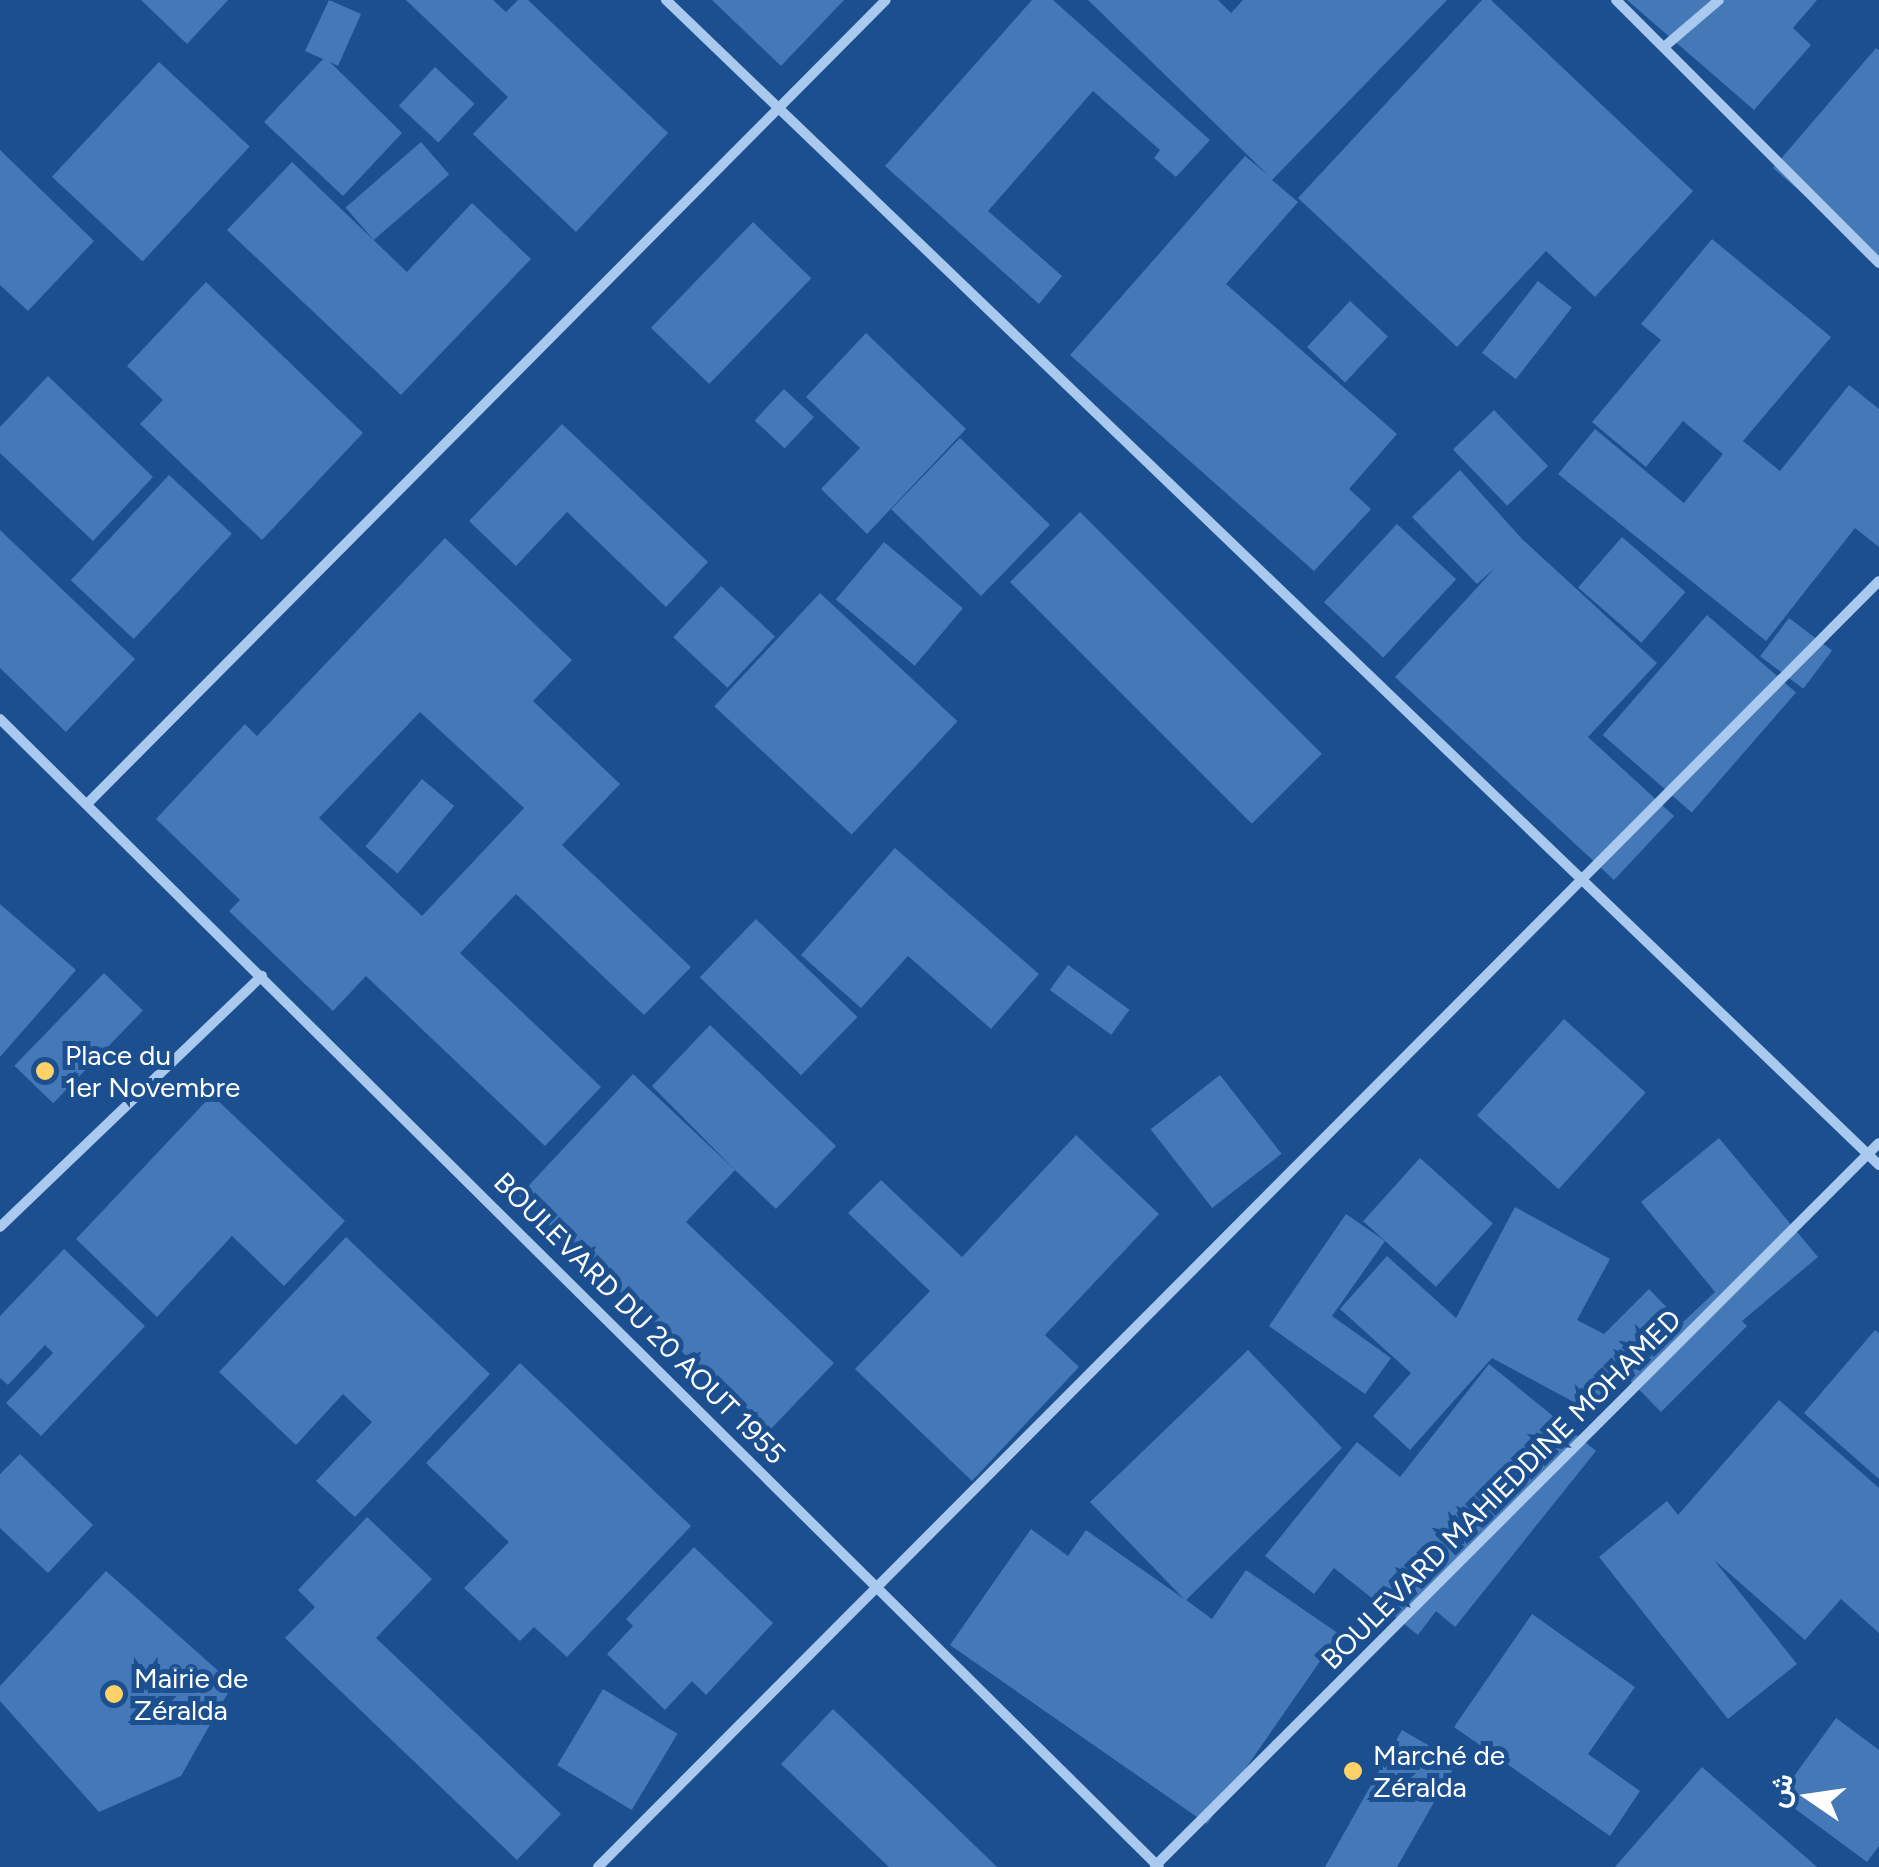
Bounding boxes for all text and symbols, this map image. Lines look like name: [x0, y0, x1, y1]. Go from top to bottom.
place label: Place du 1er Novembre: [65, 1038, 240, 1104]
marker: Place du 1er Novembre: [34, 1060, 56, 1082]
street label: BOULEVARD DU 20 AOUT 1955: [487, 1165, 793, 1471]
street label: BOULEVARD MAHIEDDINE MOHAMED: [1314, 1302, 1688, 1676]
place label: Mairie de Zéralda: [134, 1661, 248, 1727]
marker: Mairie de Zéralda: [103, 1683, 125, 1705]
place label: Marché de Zéralda: [1373, 1738, 1505, 1804]
north arrow: [1759, 1747, 1859, 1847]
marker: Marché de Zéralda: [1342, 1760, 1364, 1782]
text: ش: [1759, 1770, 1800, 1810]

